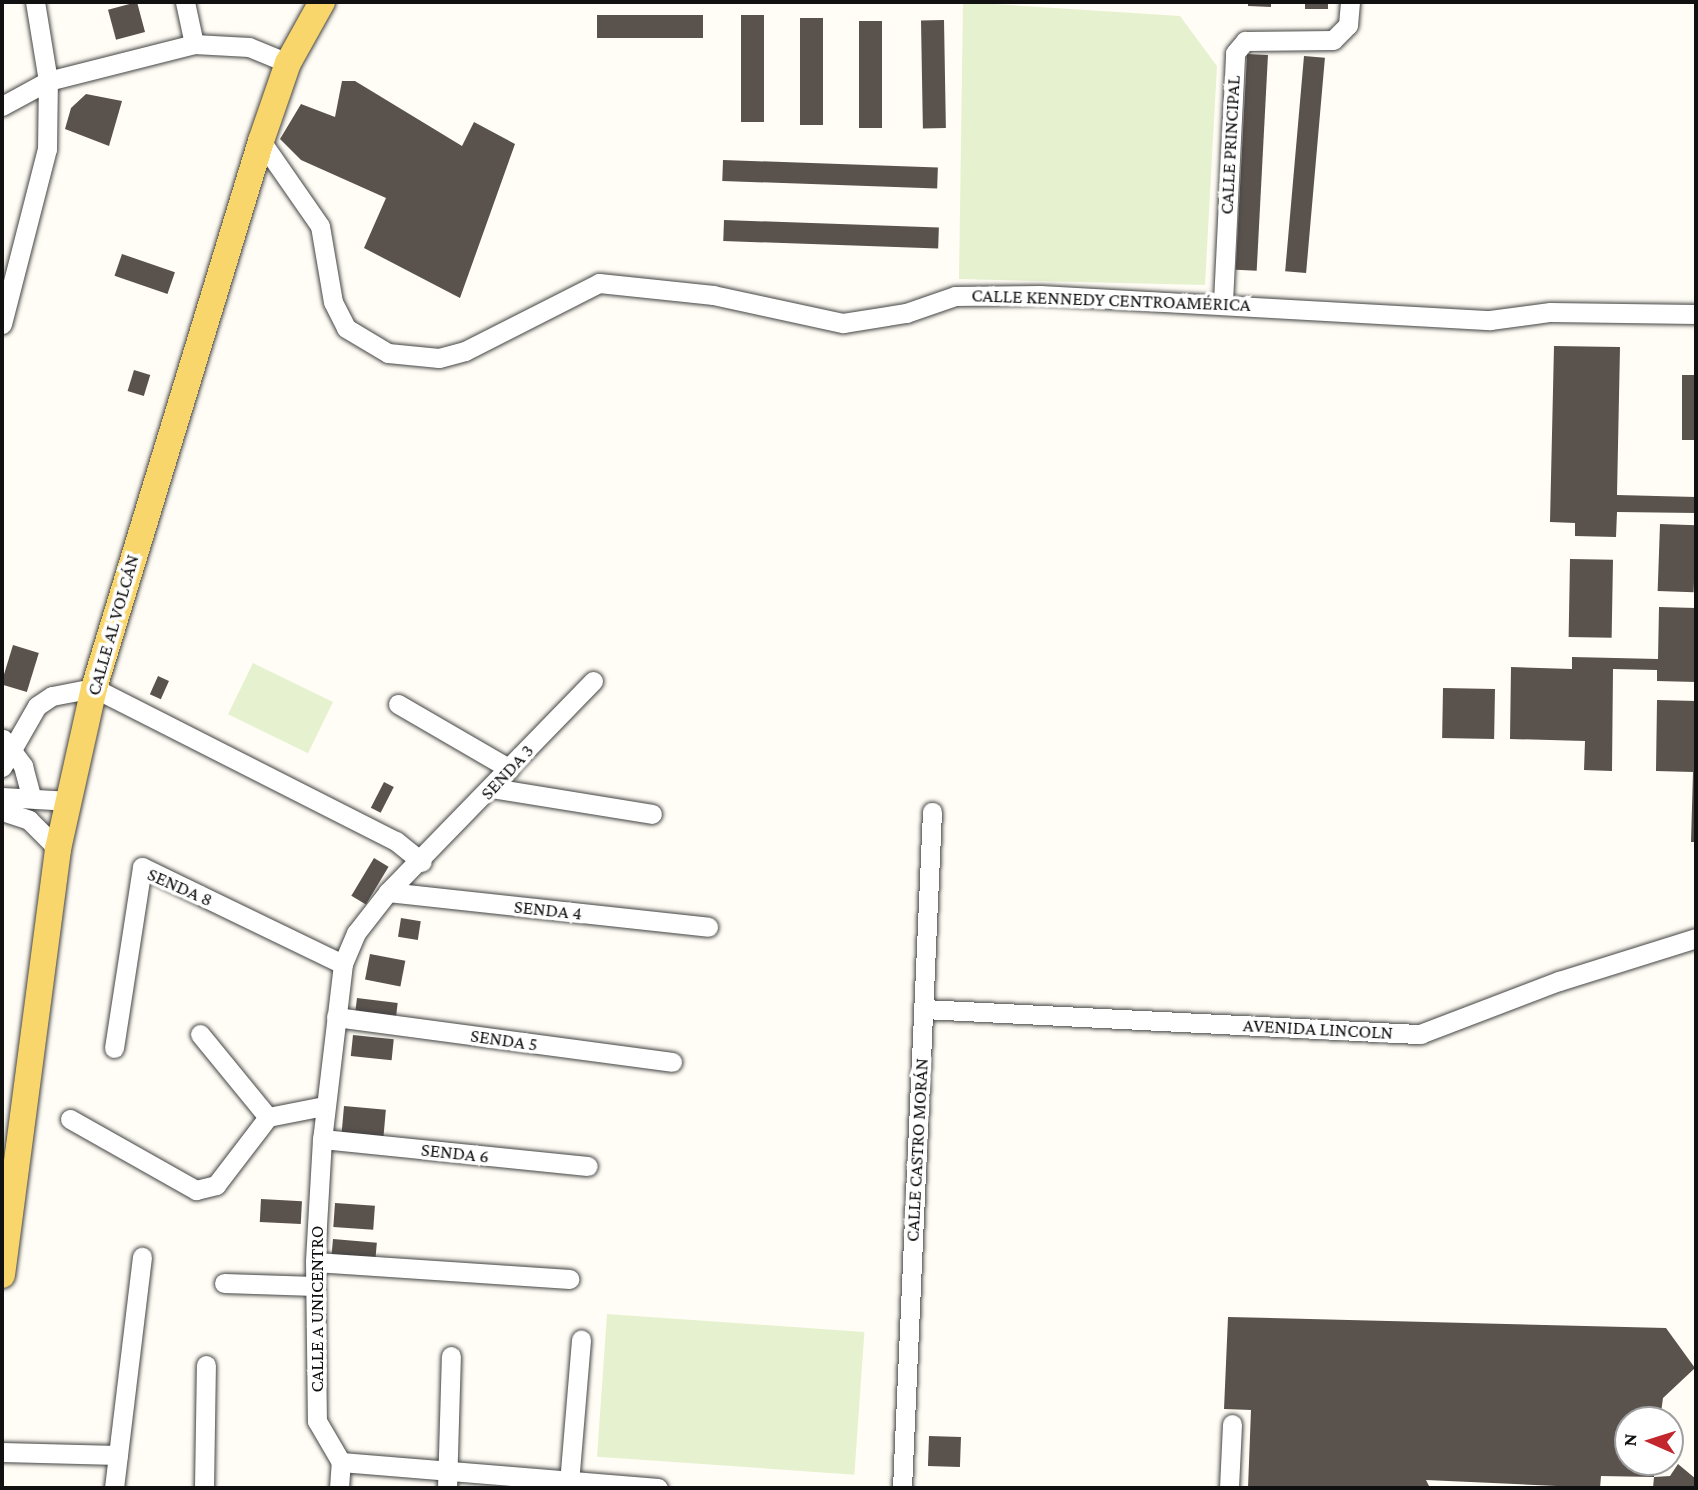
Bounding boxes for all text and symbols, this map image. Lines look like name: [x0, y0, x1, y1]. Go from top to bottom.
street label: CALLE PRINCIPAL: [1215, 75, 1245, 215]
street label: CALLE KENNEDY CENTROAMÉRICA: [971, 284, 1251, 316]
street label: CALLE AL VOLCÁN: [82, 552, 144, 698]
street label: SENDA 3: [476, 739, 538, 805]
street label: SENDA 8: [144, 863, 216, 911]
street label: SENDA 4: [513, 895, 583, 925]
street label: AVENIDA LINCOLN: [1242, 1014, 1394, 1044]
street label: SENDA 5: [469, 1024, 539, 1056]
street label: CALLE CASTRO MORÁN: [901, 1058, 933, 1242]
street label: SENDA 6: [420, 1138, 490, 1168]
street label: CALLE A UNICENTRO: [306, 1225, 328, 1393]
north arrow: [1614, 1406, 1684, 1476]
text: N: [1619, 1433, 1640, 1447]

